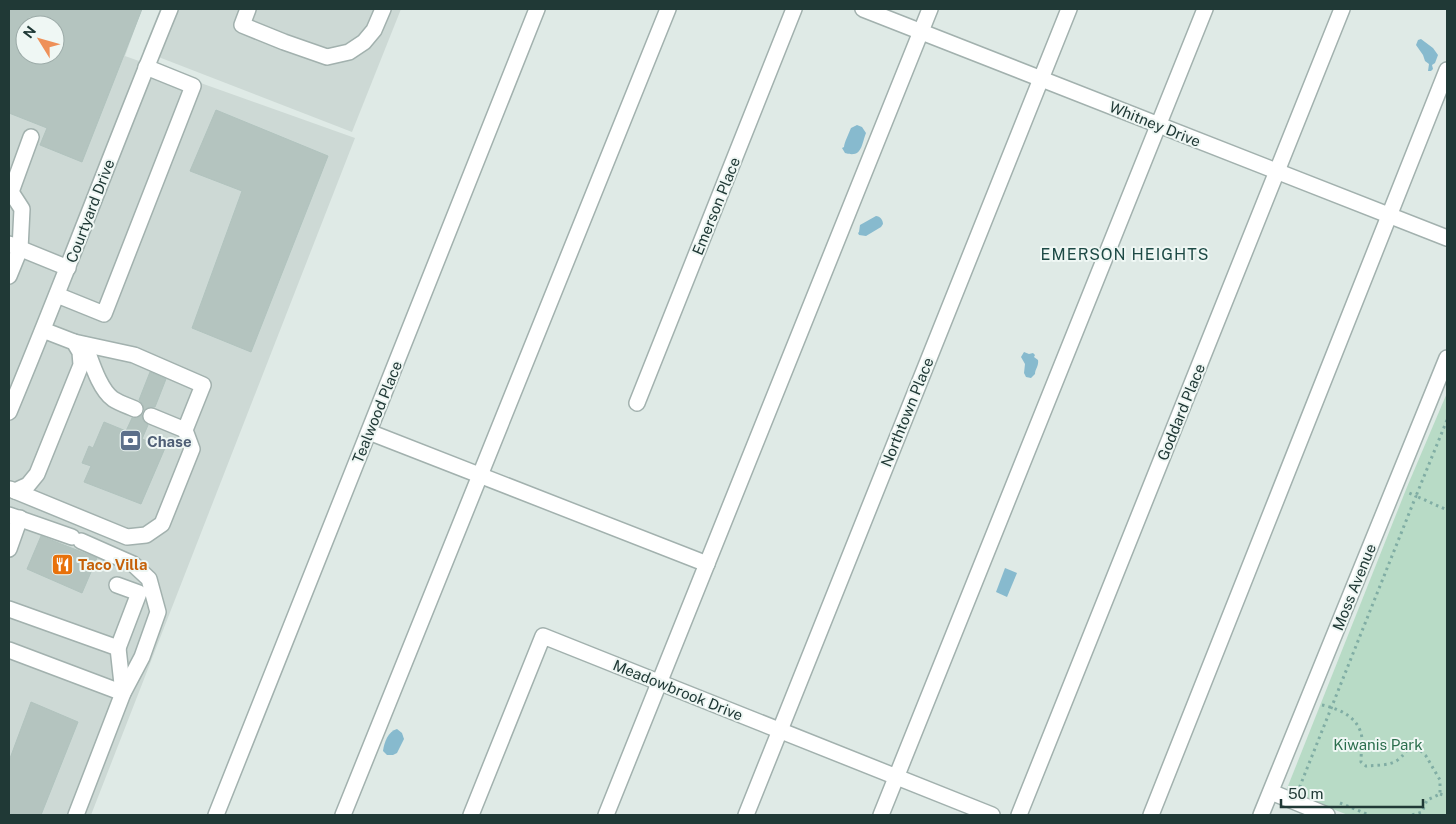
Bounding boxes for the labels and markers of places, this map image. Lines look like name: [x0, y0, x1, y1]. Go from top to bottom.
bank icon: Chase: [119, 429, 143, 453]
place label: Chase: [147, 433, 192, 450]
restaurant icon: Taco Villa: [50, 552, 74, 576]
place label: Taco Villa: [78, 556, 147, 573]

